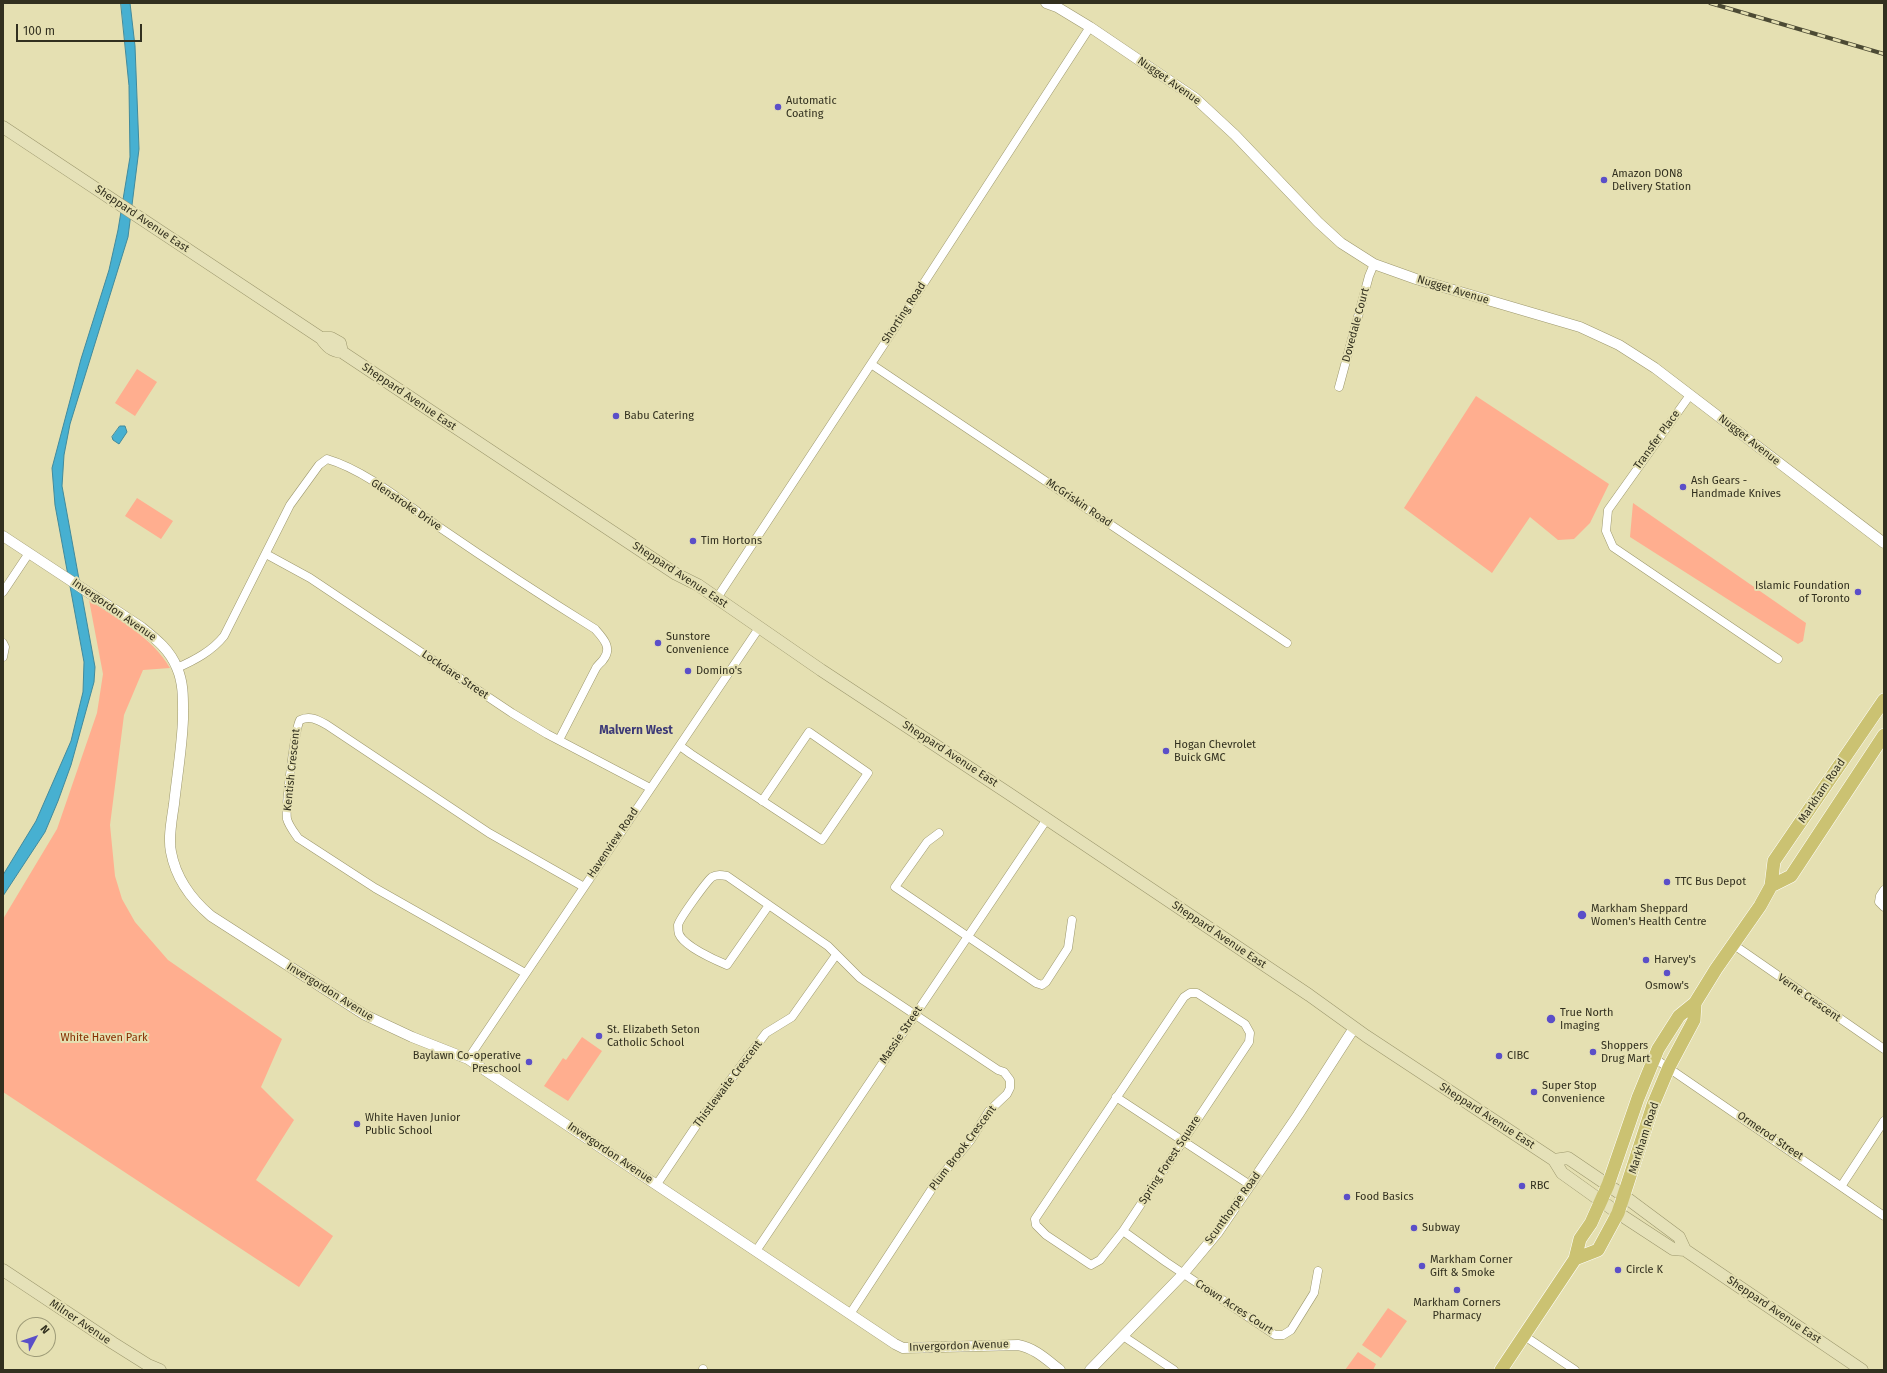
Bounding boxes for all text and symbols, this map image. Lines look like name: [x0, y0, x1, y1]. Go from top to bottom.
scale bar: [18, 16, 144, 42]
text: 100 m: [23, 24, 55, 38]
street label: Nugget Avenue: [1135, 54, 1203, 108]
place label: Automatic Coating: [786, 94, 837, 120]
marker: Automatic Coating: [773, 102, 783, 112]
place label: Amazon DON8 Delivery Station: [1612, 167, 1691, 193]
marker: Amazon DON8 Delivery Station: [1599, 175, 1609, 185]
street label: Sheppard Avenue East: [92, 183, 192, 255]
street label: Nugget Avenue: [1415, 273, 1491, 307]
street label: Shorting Road: [879, 280, 929, 346]
street label: Dovedale Court: [1340, 286, 1372, 364]
street label: Sheppard Avenue East: [359, 361, 459, 433]
street label: Transfer Place: [1631, 408, 1683, 472]
place label: Babu Catering: [624, 409, 694, 423]
marker: Babu Catering: [611, 411, 621, 421]
street label: Nugget Avenue: [1716, 412, 1782, 468]
place label: Ash Gears - Handmade Knives: [1691, 474, 1781, 500]
street label: McGriskin Road: [1044, 476, 1114, 530]
street label: Glenstroke Drive: [368, 477, 444, 533]
marker: Ash Gears - Handmade Knives: [1678, 482, 1688, 492]
place label: Tim Hortons: [701, 534, 762, 548]
marker: Tim Hortons: [688, 536, 698, 546]
street label: Sheppard Avenue East: [630, 539, 730, 611]
street label: Invergordon Avenue: [69, 576, 159, 644]
place label: Islamic Foundation of Toronto: [1755, 579, 1850, 605]
marker: Islamic Foundation of Toronto: [1853, 587, 1863, 597]
place label: Sunstore Convenience: [666, 630, 729, 656]
marker: Sunstore Convenience: [653, 638, 663, 648]
street label: Lockdare Street: [419, 648, 491, 702]
place label: Domino's: [696, 664, 742, 678]
marker: Domino's: [683, 666, 693, 676]
street label: Sheppard Avenue East: [900, 718, 1000, 790]
district label: Malvern West: [599, 724, 673, 738]
street label: Kentish Crescent: [281, 728, 303, 812]
place label: Hogan Chevrolet Buick GMC: [1174, 738, 1256, 764]
marker: Hogan Chevrolet Buick GMC: [1161, 746, 1171, 756]
street label: Markham Road: [1796, 756, 1848, 826]
street label: Havenview Road: [585, 805, 641, 881]
place label: TTC Bus Depot: [1675, 875, 1746, 889]
marker: TTC Bus Depot: [1662, 877, 1672, 887]
street label: Sheppard Avenue East: [1169, 899, 1269, 971]
place label: Markham Sheppard Women's Health Centre: [1591, 902, 1707, 928]
marker: Markham Sheppard Women's Health Centre: [1576, 909, 1588, 921]
place label: Harvey's: [1654, 953, 1696, 967]
marker: Harvey's: [1641, 955, 1651, 965]
street label: Invergordon Avenue: [284, 960, 376, 1024]
marker: Osmow's: [1662, 968, 1672, 978]
street label: Verne Crescent: [1775, 971, 1843, 1025]
place label: Osmow's: [1645, 979, 1689, 993]
street label: Massie Street: [877, 1004, 925, 1066]
place label: True North Imaging: [1560, 1006, 1614, 1032]
marker: True North Imaging: [1545, 1013, 1557, 1025]
place label: St. Elizabeth Seton Catholic School: [607, 1023, 700, 1049]
park label: White Haven Park: [60, 1031, 148, 1045]
marker: St. Elizabeth Seton Catholic School: [594, 1031, 604, 1041]
street label: Thistlewaite Crescent: [691, 1038, 765, 1130]
place label: Shoppers Drug Mart: [1601, 1039, 1650, 1065]
marker: Shoppers Drug Mart: [1588, 1047, 1598, 1057]
place label: Baylawn Co-operative Preschool: [413, 1049, 521, 1075]
place label: CIBC: [1507, 1049, 1529, 1063]
marker: CIBC: [1494, 1051, 1504, 1061]
marker: Baylawn Co-operative Preschool: [524, 1057, 534, 1067]
place label: Super Stop Convenience: [1542, 1079, 1605, 1105]
street label: Sheppard Avenue East: [1437, 1080, 1537, 1152]
marker: Super Stop Convenience: [1529, 1087, 1539, 1097]
street label: Markham Road: [1626, 1101, 1662, 1175]
street label: Plum Brook Crescent: [927, 1103, 999, 1193]
street label: Ormerod Street: [1734, 1109, 1806, 1163]
place label: White Haven Junior Public School: [365, 1111, 460, 1137]
street label: Spring Forest Square: [1136, 1113, 1204, 1207]
marker: White Haven Junior Public School: [352, 1119, 362, 1129]
street label: Invergordon Avenue: [565, 1120, 655, 1186]
street label: Scunthorpe Road: [1202, 1169, 1264, 1247]
place label: RBC: [1530, 1179, 1550, 1193]
marker: RBC: [1517, 1181, 1527, 1191]
place label: Food Basics: [1355, 1190, 1414, 1204]
marker: Food Basics: [1342, 1192, 1352, 1202]
place label: Subway: [1422, 1221, 1460, 1235]
marker: Subway: [1409, 1223, 1419, 1233]
place label: Markham Corner Gift & Smoke: [1430, 1253, 1512, 1279]
marker: Markham Corner Gift & Smoke: [1417, 1261, 1427, 1271]
place label: Circle K: [1626, 1263, 1663, 1277]
marker: Circle K: [1613, 1265, 1623, 1275]
street label: Sheppard Avenue East: [1724, 1274, 1824, 1346]
street label: Crown Acres Court: [1193, 1277, 1275, 1337]
marker: Markham Corners Pharmacy: [1452, 1285, 1462, 1295]
place label: Markham Corners Pharmacy: [1413, 1296, 1501, 1322]
street label: Milner Avenue: [47, 1297, 113, 1347]
north arrow: [16, 1317, 56, 1357]
text: N: [37, 1323, 52, 1337]
street label: Invergordon Avenue: [909, 1338, 1009, 1354]

